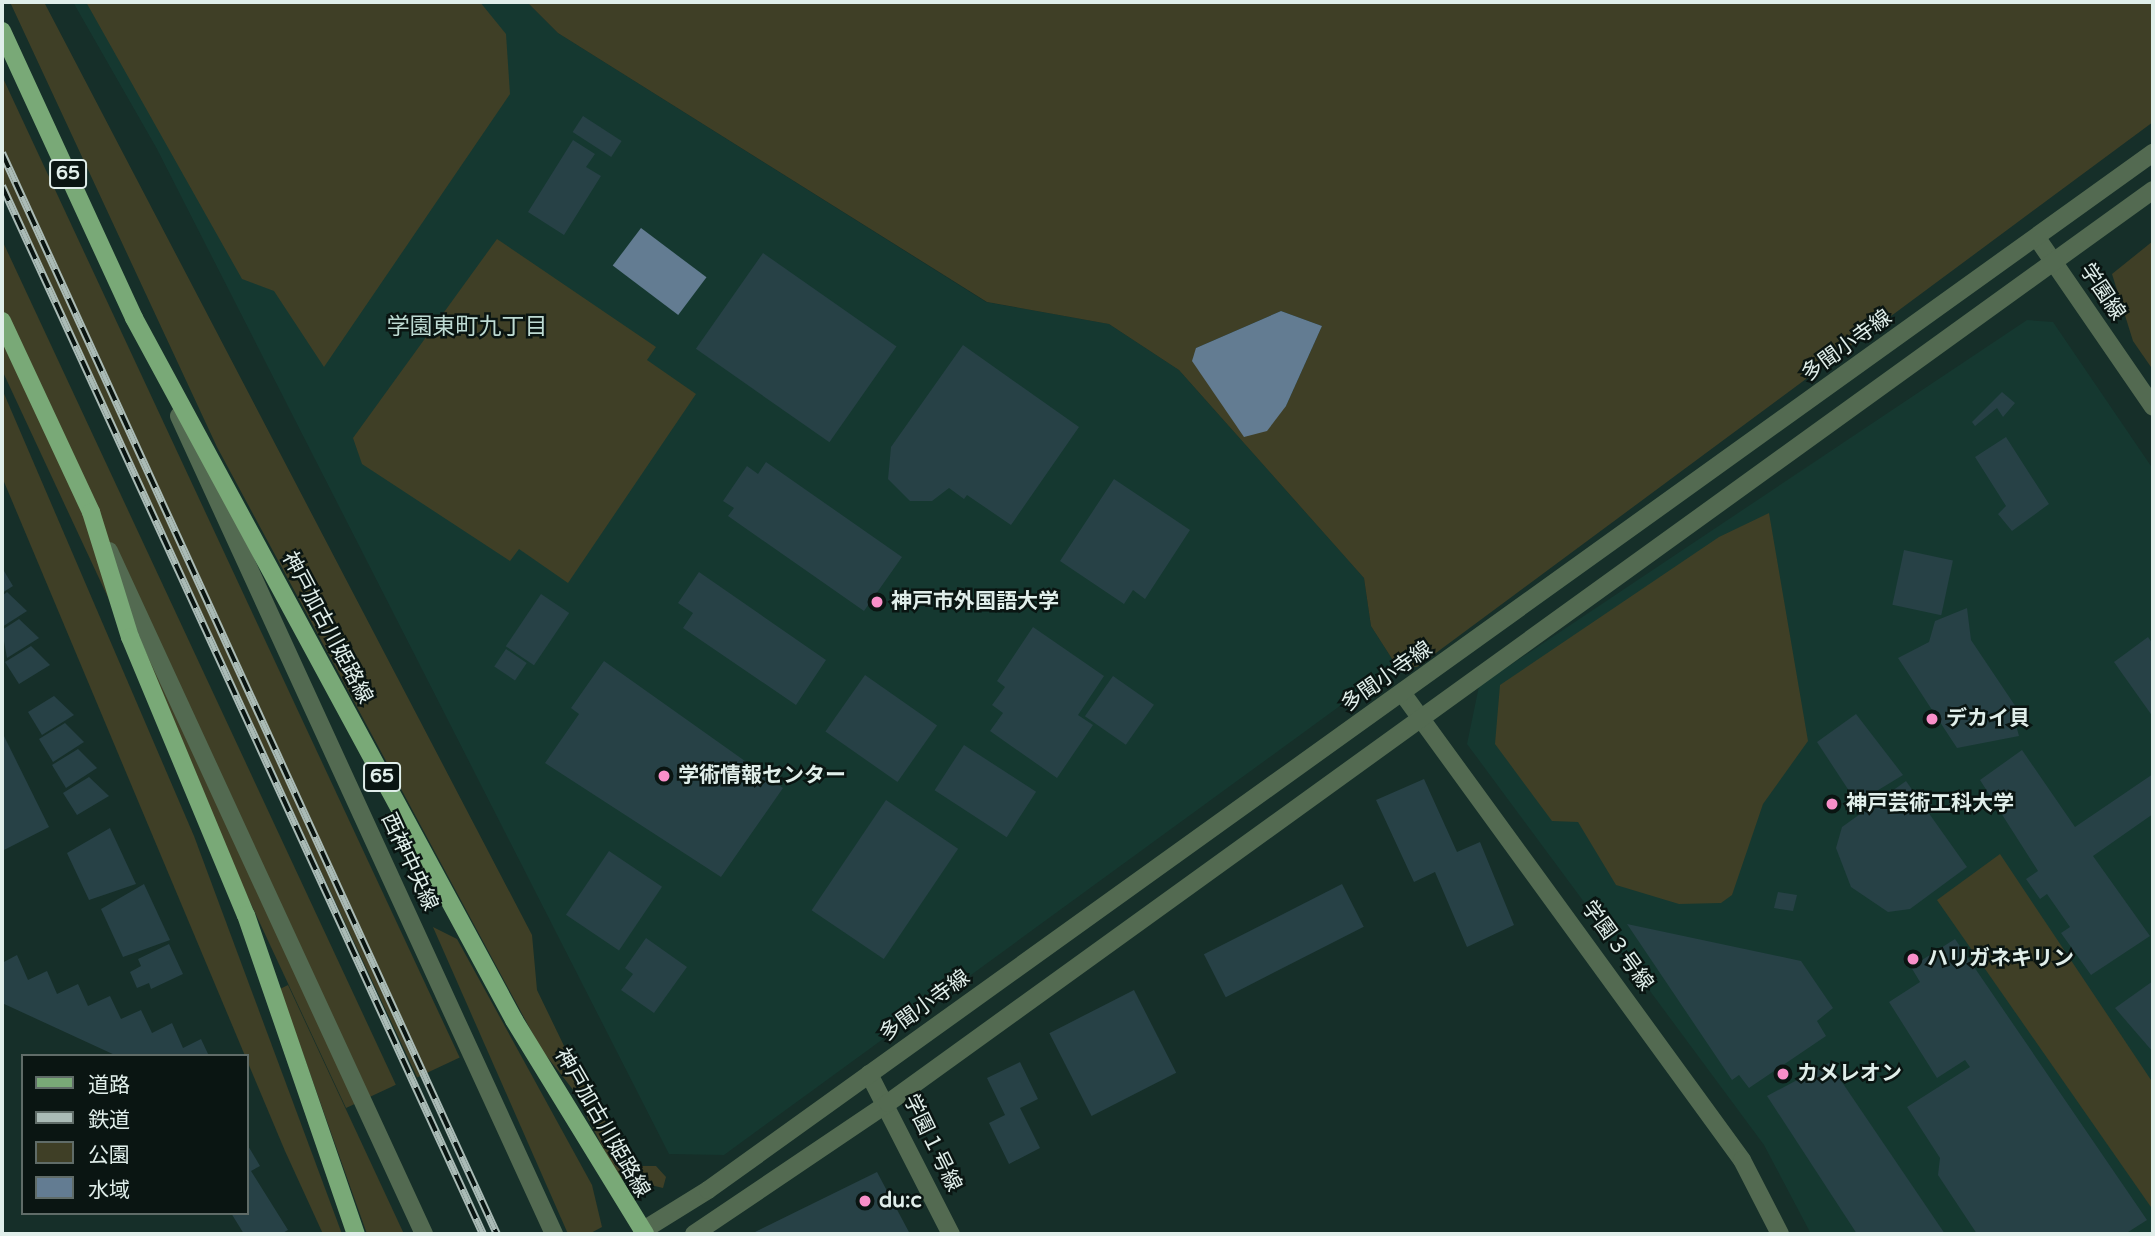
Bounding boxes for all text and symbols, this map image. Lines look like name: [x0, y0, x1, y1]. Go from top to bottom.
road number: 65: [49, 158, 87, 190]
street label: 学園線: [2074, 259, 2130, 325]
street label: 多聞小寺線: [1797, 305, 1897, 387]
district label: 学園東町九丁目: [387, 313, 547, 341]
street label: 神戸加古川姫路線: [276, 548, 378, 708]
place label: 神戸市外国語大学: [891, 589, 1059, 615]
marker: 神戸市外国語大学: [869, 594, 885, 610]
street label: 多聞小寺線: [1337, 637, 1437, 717]
place label: デカイ貝: [1946, 706, 2030, 732]
marker: デカイ貝: [1924, 711, 1940, 727]
road number: 65: [363, 762, 401, 792]
place label: 学術情報センター: [678, 763, 846, 789]
marker: 学術情報センター: [656, 768, 672, 784]
place label: 神戸芸術工科大学: [1846, 791, 2014, 817]
marker: 神戸芸術工科大学: [1824, 796, 1840, 812]
street label: 西神中央線: [375, 809, 443, 915]
street label: 学園３号線: [1576, 896, 1658, 996]
place label: ハリガネキリン: [1927, 946, 2074, 972]
marker: ハリガネキリン: [1905, 951, 1921, 967]
street label: 多聞小寺線: [875, 965, 975, 1047]
street label: 神戸加古川姫路線: [549, 1044, 655, 1202]
legend: [21, 1054, 248, 1215]
place label: カメレオン: [1797, 1061, 1902, 1087]
marker: カメレオン: [1775, 1066, 1791, 1082]
text: 道路: [88, 1073, 130, 1098]
street label: 学園１号線: [898, 1090, 966, 1196]
text: 鉄道: [88, 1108, 130, 1133]
text: 公園: [88, 1143, 130, 1168]
text: 水域: [88, 1178, 130, 1203]
place label: du:c: [879, 1188, 922, 1214]
marker: du:c: [857, 1193, 873, 1209]

